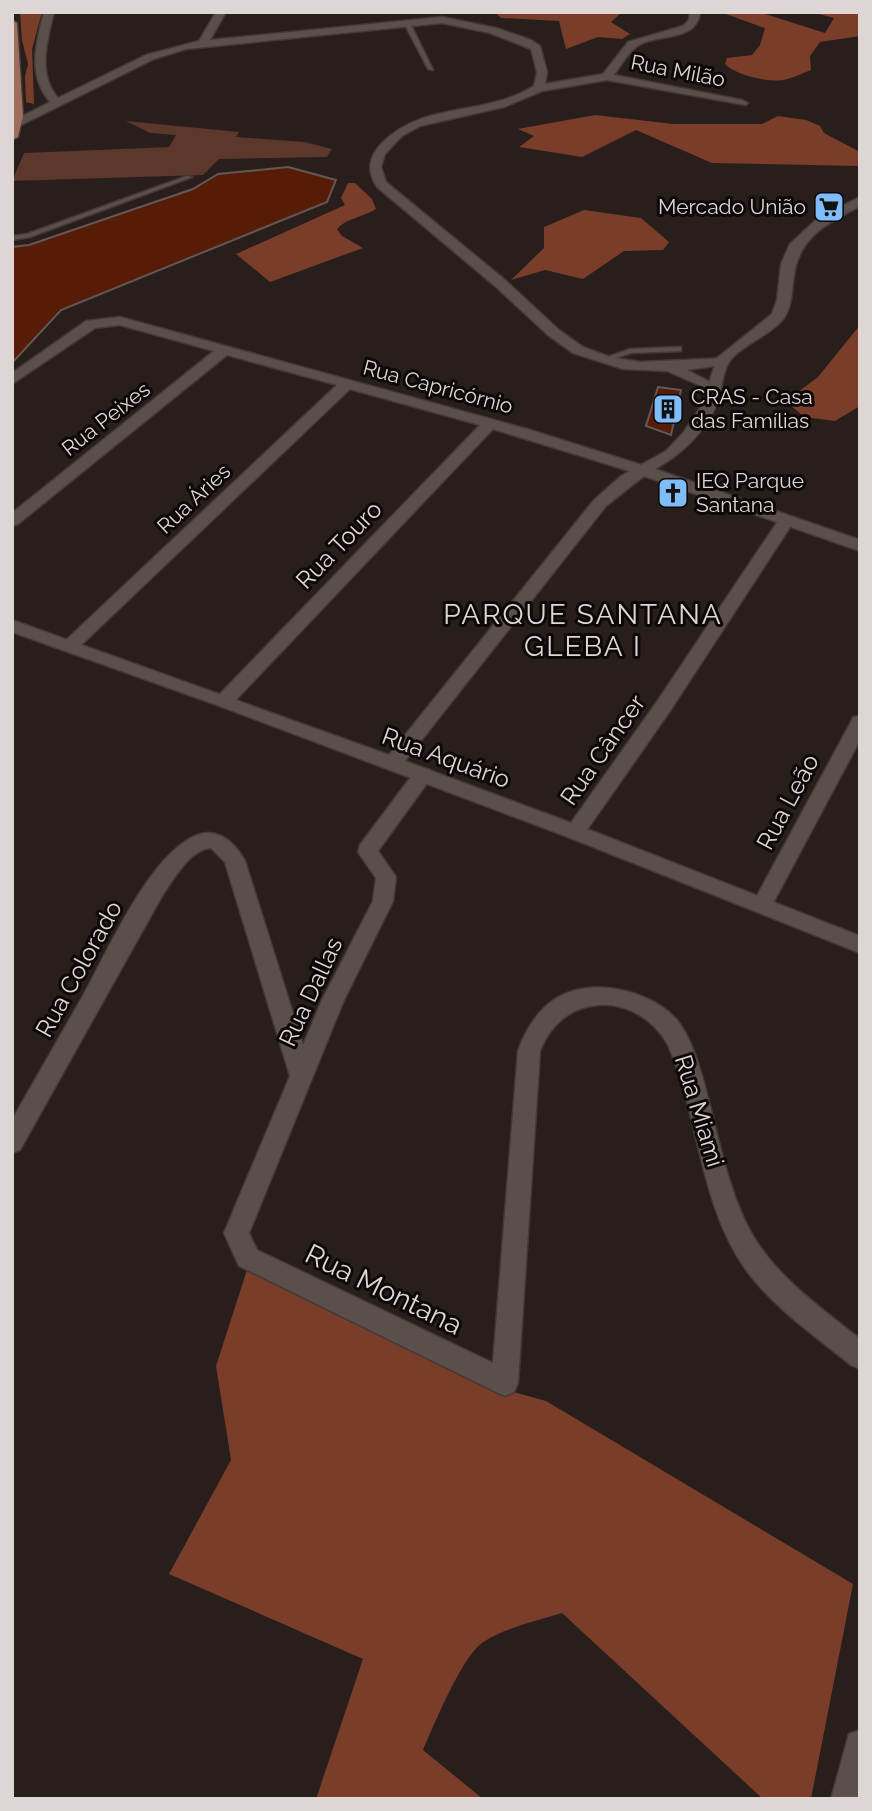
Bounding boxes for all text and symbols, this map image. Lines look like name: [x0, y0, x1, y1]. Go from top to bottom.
street label: Rua Milão: [629, 49, 727, 92]
supermarket icon: Mercado União: [812, 190, 846, 224]
place label: Mercado União: [658, 194, 806, 219]
street label: Rua Capricórnio: [360, 354, 516, 419]
street label: Rua Peixes: [57, 376, 155, 461]
place label: CRAS - Casa das Famílias: [691, 384, 813, 433]
building icon: CRAS - Casa das Famílias: [651, 392, 685, 426]
street label: Rua Áries: [152, 459, 235, 539]
place label: IEQ Parque Santana: [696, 468, 804, 517]
church icon: IEQ Parque Santana: [656, 476, 690, 510]
street label: Rua Touro: [290, 495, 388, 595]
district label: PARQUE SANTANA GLEBA I: [443, 598, 723, 663]
street label: Rua Câncer: [554, 688, 652, 810]
street label: Rua Aquário: [378, 721, 514, 794]
street label: Rua Leão: [750, 749, 825, 855]
street label: Rua Colorado: [29, 896, 128, 1042]
street label: Rua Dallas: [273, 933, 348, 1051]
street label: Rua Miami: [669, 1051, 730, 1170]
street label: Rua Montana: [300, 1237, 468, 1342]

